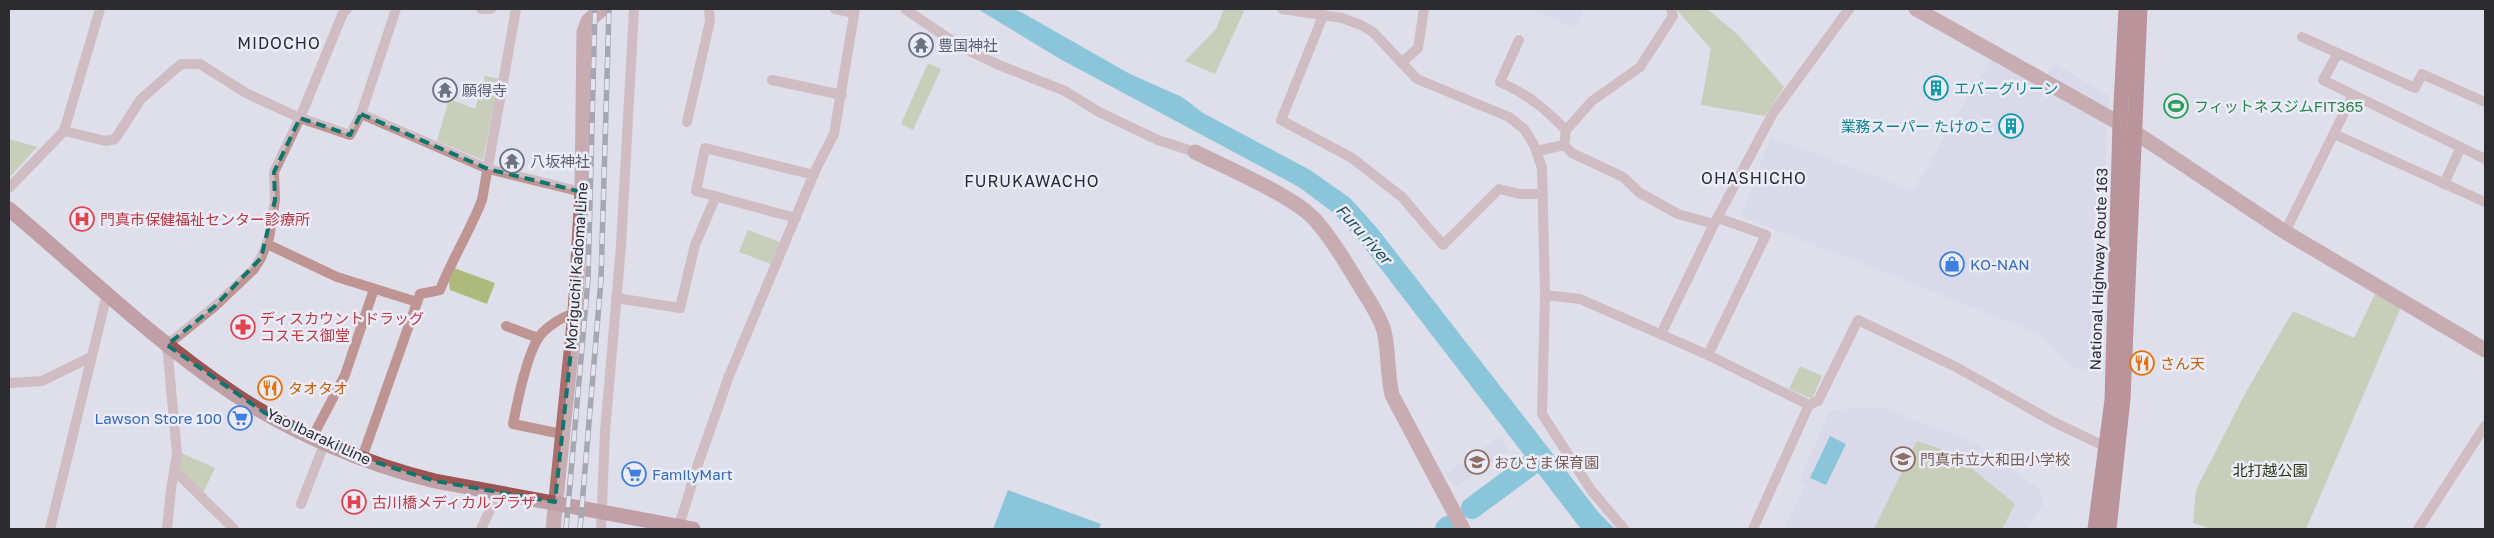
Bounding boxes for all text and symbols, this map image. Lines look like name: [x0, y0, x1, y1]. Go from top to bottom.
temple icon: 豊国神社: [908, 32, 934, 58]
district label: MIDOCHO: [237, 33, 321, 53]
place label: 豊国神社: [938, 36, 998, 54]
building icon: エバーグリーン: [1923, 75, 1949, 101]
temple icon: 願得寺: [432, 77, 458, 103]
place label: エバーグリーン: [1954, 79, 2058, 97]
place label: 願得寺: [462, 81, 507, 99]
sports icon: フィットネスジムFIT365: [2163, 93, 2189, 119]
place label: フィットネスジムFIT365: [2194, 97, 2363, 115]
building icon: 業務スーパー たけのこ: [1998, 113, 2024, 139]
place label: 業務スーパー たけのこ: [1840, 117, 1994, 135]
temple icon: 八坂神社: [499, 148, 525, 174]
place label: 八坂神社: [530, 152, 590, 170]
street label: National Highway Route 163: [2085, 167, 2111, 371]
district label: OHASHICHO: [1701, 168, 1807, 188]
district label: FURUKAWACHO: [964, 171, 1100, 191]
street label: Moriguchi Kadoma Line: [561, 181, 591, 350]
water label: Furu river: [1332, 200, 1398, 270]
hospital icon: 門真市保健福祉センター診療所: [69, 206, 95, 232]
place label: 門真市保健福祉センター診療所: [100, 210, 310, 228]
shop icon: KO-NAN: [1939, 251, 1965, 277]
place label: KO-NAN: [1970, 255, 2030, 273]
place label: ディスカウントドラッグ コスモス御堂: [260, 309, 424, 344]
pharmacy icon: ディスカウントドラッグ コスモス御堂: [230, 314, 256, 340]
restaurant icon: さん天: [2129, 350, 2155, 376]
place label: さん天: [2160, 354, 2205, 372]
restaurant icon: タオタオ: [257, 375, 283, 401]
place label: タオタオ: [288, 379, 348, 397]
street label: Yao Ibaraki Line: [264, 404, 374, 468]
supermarket icon: Lawson Store 100: [227, 405, 253, 431]
place label: Lawson Store 100: [95, 409, 222, 427]
school or university icon: 門真市立大和田小学校: [1890, 446, 1916, 472]
school or university icon: おひさま保育園: [1464, 449, 1490, 475]
place label: 門真市立大和田小学校: [1920, 450, 2070, 468]
place label: おひさま保育園: [1494, 453, 1599, 471]
supermarket icon: FamilyMart: [621, 461, 647, 487]
park label: 北打越公園: [2232, 461, 2308, 479]
place label: FamilyMart: [652, 465, 733, 483]
hospital icon: 古川橋メディカルプラザ: [341, 489, 367, 515]
place label: 古川橋メディカルプラザ: [372, 493, 536, 511]

